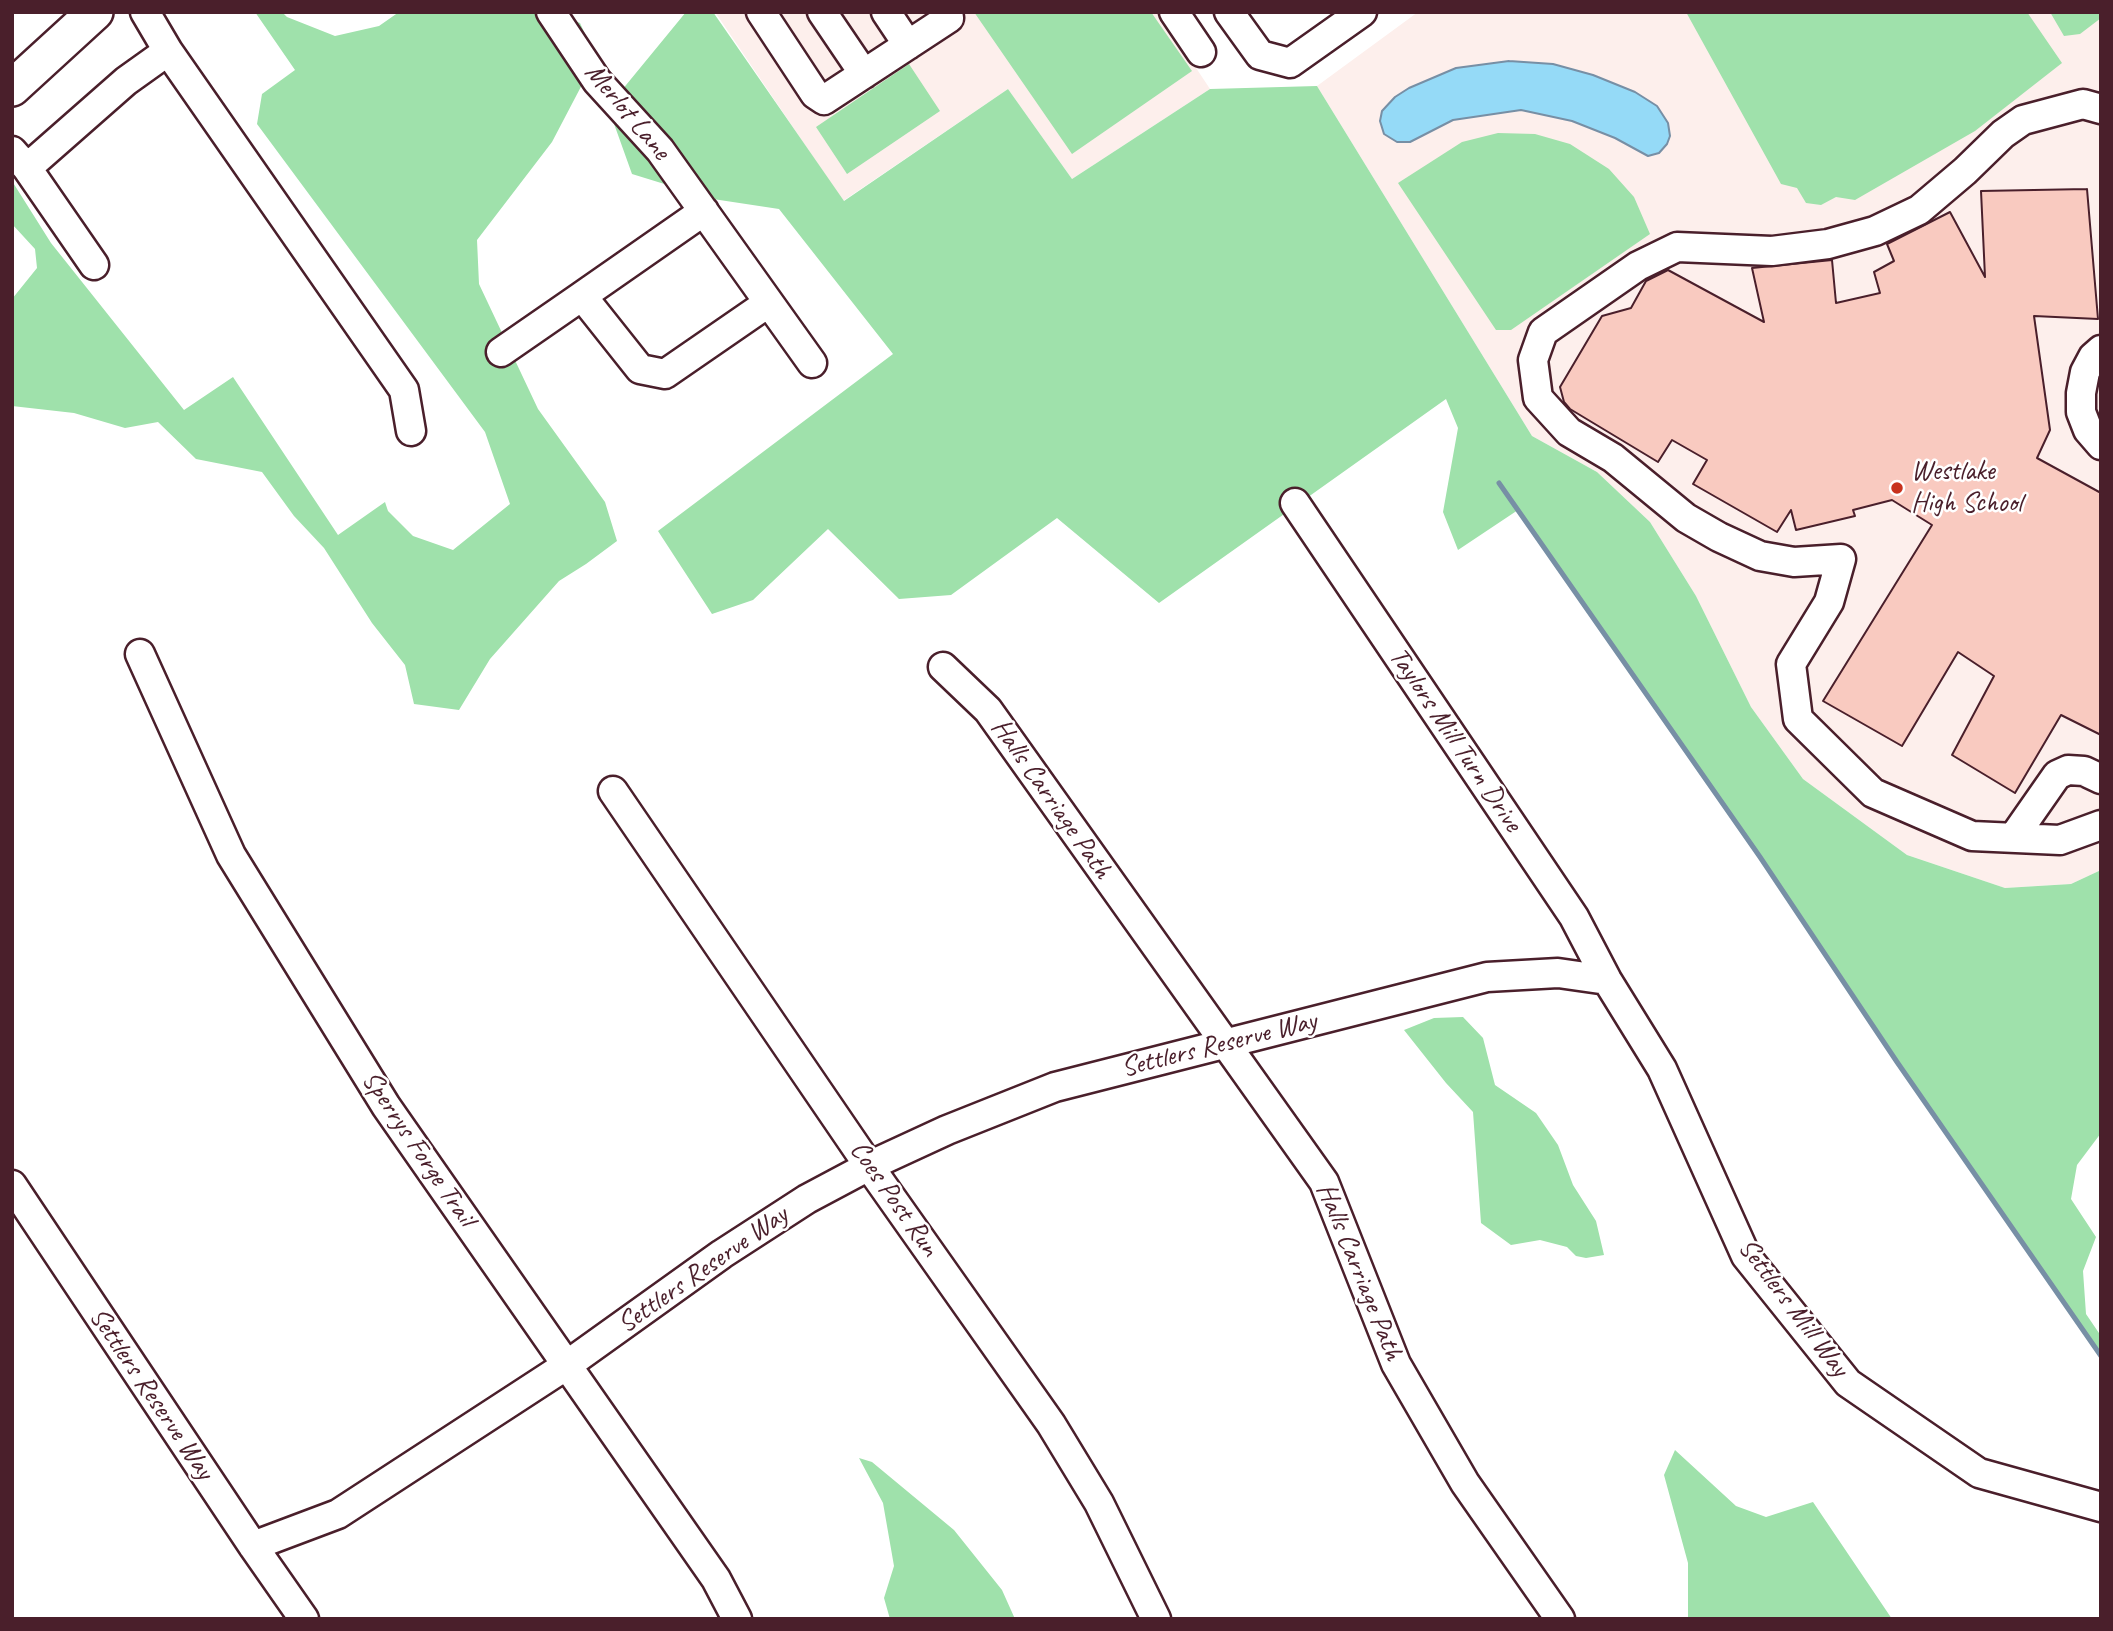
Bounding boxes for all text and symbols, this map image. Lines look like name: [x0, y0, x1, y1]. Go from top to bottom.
street label: Merlot Lane: [577, 57, 677, 167]
place label: Westlake High School: [1911, 455, 2022, 521]
marker: Westlake High School: [1889, 480, 1905, 496]
street label: Taylors Mill Turn Drive: [1381, 642, 1529, 838]
street label: Halls Carriage Path: [983, 712, 1119, 886]
street label: Settlers Reserve Way: [1118, 1005, 1320, 1085]
street label: Sperrys Forge Trail: [354, 1065, 482, 1233]
street label: Coes Post Run: [842, 1135, 946, 1263]
street label: Halls Carriage Path: [1308, 1179, 1410, 1365]
street label: Settlers Reserve Way: [611, 1199, 795, 1341]
street label: Settlers Mill Way: [1730, 1232, 1856, 1384]
street label: Settlers Reserve Way: [81, 1302, 221, 1486]

